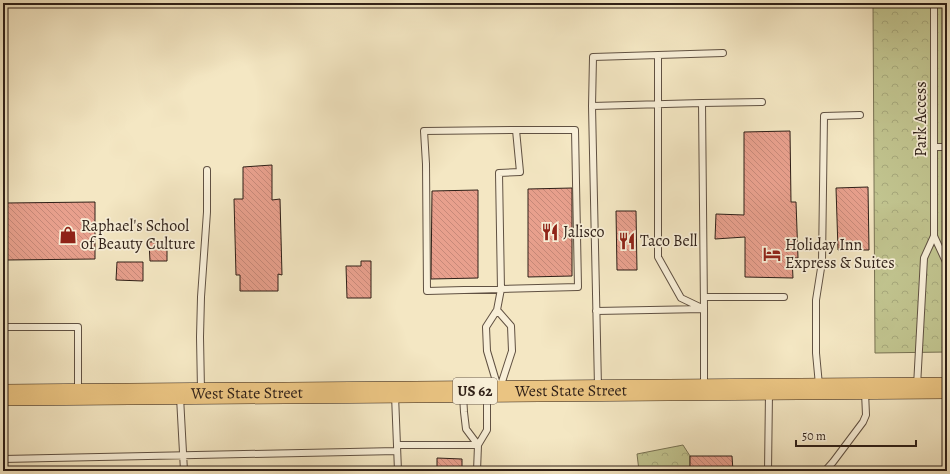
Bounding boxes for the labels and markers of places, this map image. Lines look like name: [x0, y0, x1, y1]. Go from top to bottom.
place label: Raphael's School of Beauty Culture: [81, 215, 195, 255]
place label: Jalisco: [563, 221, 605, 243]
restaurant icon: Jalisco: [540, 222, 560, 242]
shop icon: Raphael's School of Beauty Culture: [58, 225, 78, 245]
place label: Taco Bell: [640, 230, 698, 252]
restaurant icon: Taco Bell: [617, 231, 637, 251]
place label: Holiday Inn Express & Suites: [785, 234, 895, 274]
hotel icon: Holiday Inn Express & Suites: [762, 244, 782, 264]

